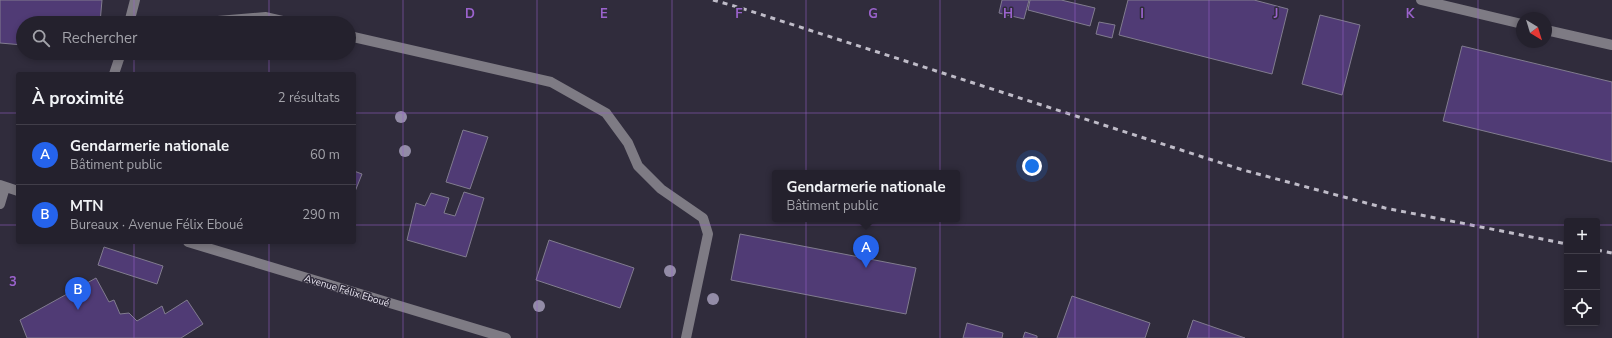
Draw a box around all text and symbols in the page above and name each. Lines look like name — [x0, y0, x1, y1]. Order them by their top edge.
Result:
text: D — [465, 5, 475, 23]
text: E — [600, 5, 608, 23]
text: F — [735, 5, 743, 23]
text: G — [868, 5, 878, 23]
text: H — [1003, 5, 1013, 23]
text: I — [1140, 5, 1144, 23]
text: J — [1273, 5, 1278, 23]
text: K — [1406, 5, 1415, 23]
north arrow — [1516, 12, 1552, 48]
search box — [16, 16, 356, 60]
icon: search — [30, 27, 52, 49]
text: Rechercher — [62, 28, 137, 48]
text: À proximité — [32, 87, 124, 110]
text: 2 résultats — [278, 89, 340, 107]
text: Gendarmerie nationale — [70, 136, 229, 156]
text: A — [40, 146, 50, 164]
text: 60 m — [310, 146, 340, 164]
text: Bâtiment public — [70, 156, 162, 174]
your location — [1022, 156, 1042, 176]
popup — [772, 170, 960, 222]
text: Gendarmerie nationale — [786, 177, 946, 197]
text: MTN — [70, 196, 104, 216]
text: Bâtiment public — [786, 197, 878, 215]
text: B — [41, 206, 49, 224]
text: 290 m — [302, 206, 340, 224]
text: Bureaux · Avenue Félix Eboué — [70, 216, 243, 234]
map controls — [1564, 218, 1600, 326]
button: + — [1564, 218, 1600, 254]
pin: A — [853, 235, 879, 268]
button: − — [1564, 254, 1600, 290]
street label: Avenue Félix Eboué — [302, 271, 391, 311]
text: 3 — [9, 273, 17, 291]
pin: B — [65, 277, 91, 310]
button: locate — [1564, 290, 1600, 326]

